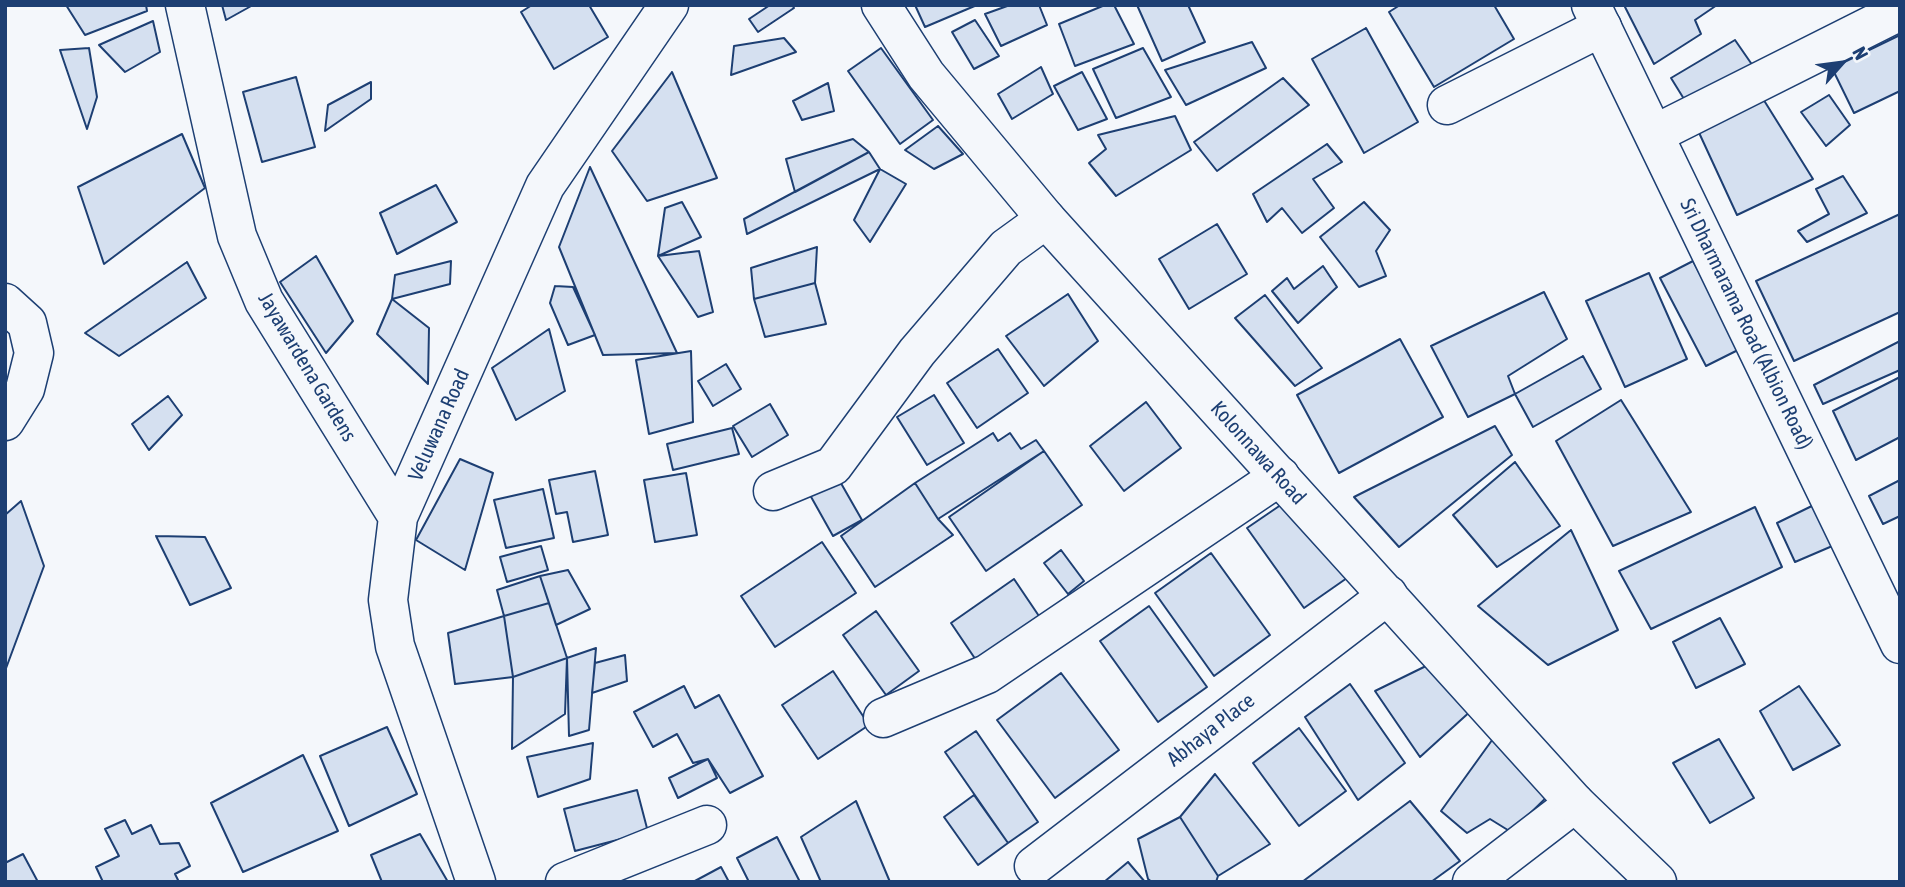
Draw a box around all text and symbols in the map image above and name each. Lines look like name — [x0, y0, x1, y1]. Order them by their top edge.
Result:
north arrow — [1807, 28, 1877, 98]
text: N — [1848, 43, 1873, 63]
street label: Sri Dharmarama Road (Albion Road) — [1674, 195, 1818, 453]
street label: Jayawardena Gardens — [253, 288, 361, 446]
street label: Veluwana Road — [403, 365, 475, 485]
street label: Kolonnawa Road — [1205, 396, 1311, 510]
street label: Abhaya Place — [1162, 688, 1260, 772]

